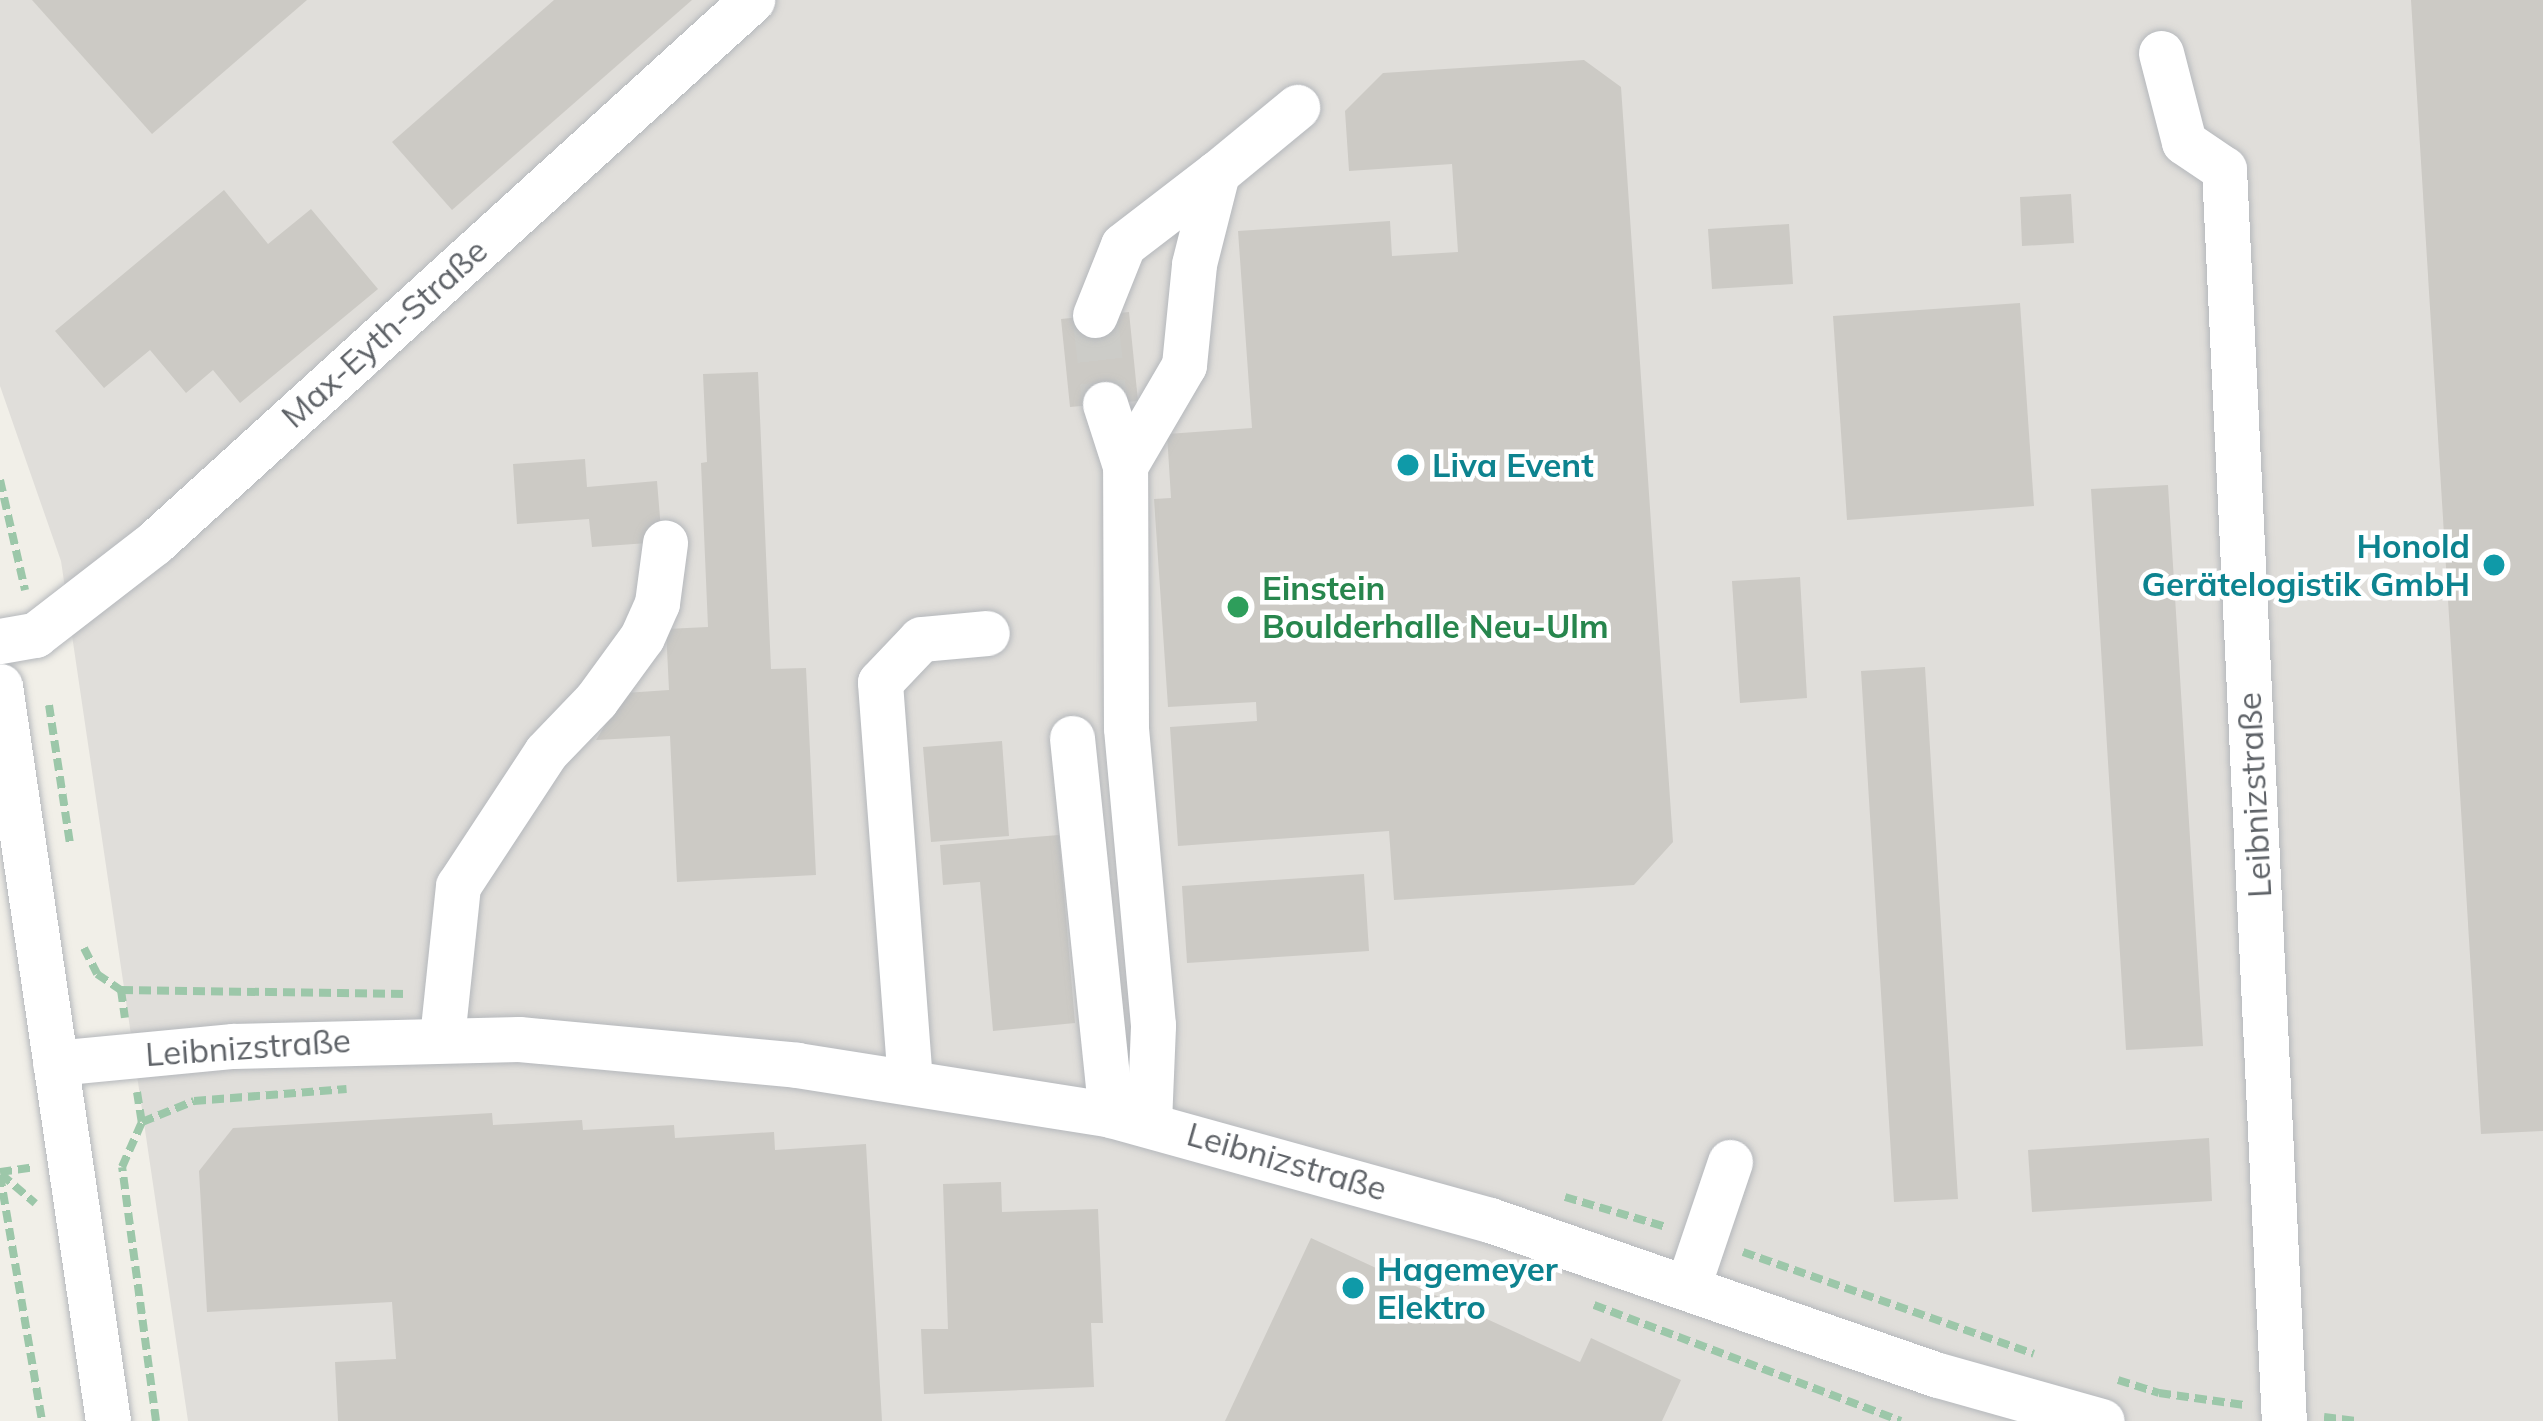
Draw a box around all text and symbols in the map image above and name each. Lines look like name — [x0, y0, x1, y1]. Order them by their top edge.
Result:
street label: Max-Eyth-Straße — [273, 230, 495, 436]
place label: Liva Event — [1432, 445, 1594, 485]
marker: Liva Event — [1395, 452, 1421, 478]
place label: Honold Gerätelogistik GmbH — [2142, 526, 2470, 604]
marker: Honold Gerätelogistik GmbH — [2481, 552, 2507, 578]
place label: Einstein Boulderhalle Neu-Ulm — [1262, 568, 1609, 646]
marker: Einstein Boulderhalle Neu-Ulm — [1225, 594, 1251, 620]
street label: Leibnizstraße — [2229, 691, 2279, 899]
street label: Leibnizstraße — [144, 1020, 352, 1074]
street label: Leibnizstraße — [1183, 1114, 1391, 1208]
place label: Hagemeyer Elektro — [1377, 1249, 1558, 1327]
marker: Hagemeyer Elektro — [1340, 1275, 1366, 1301]

